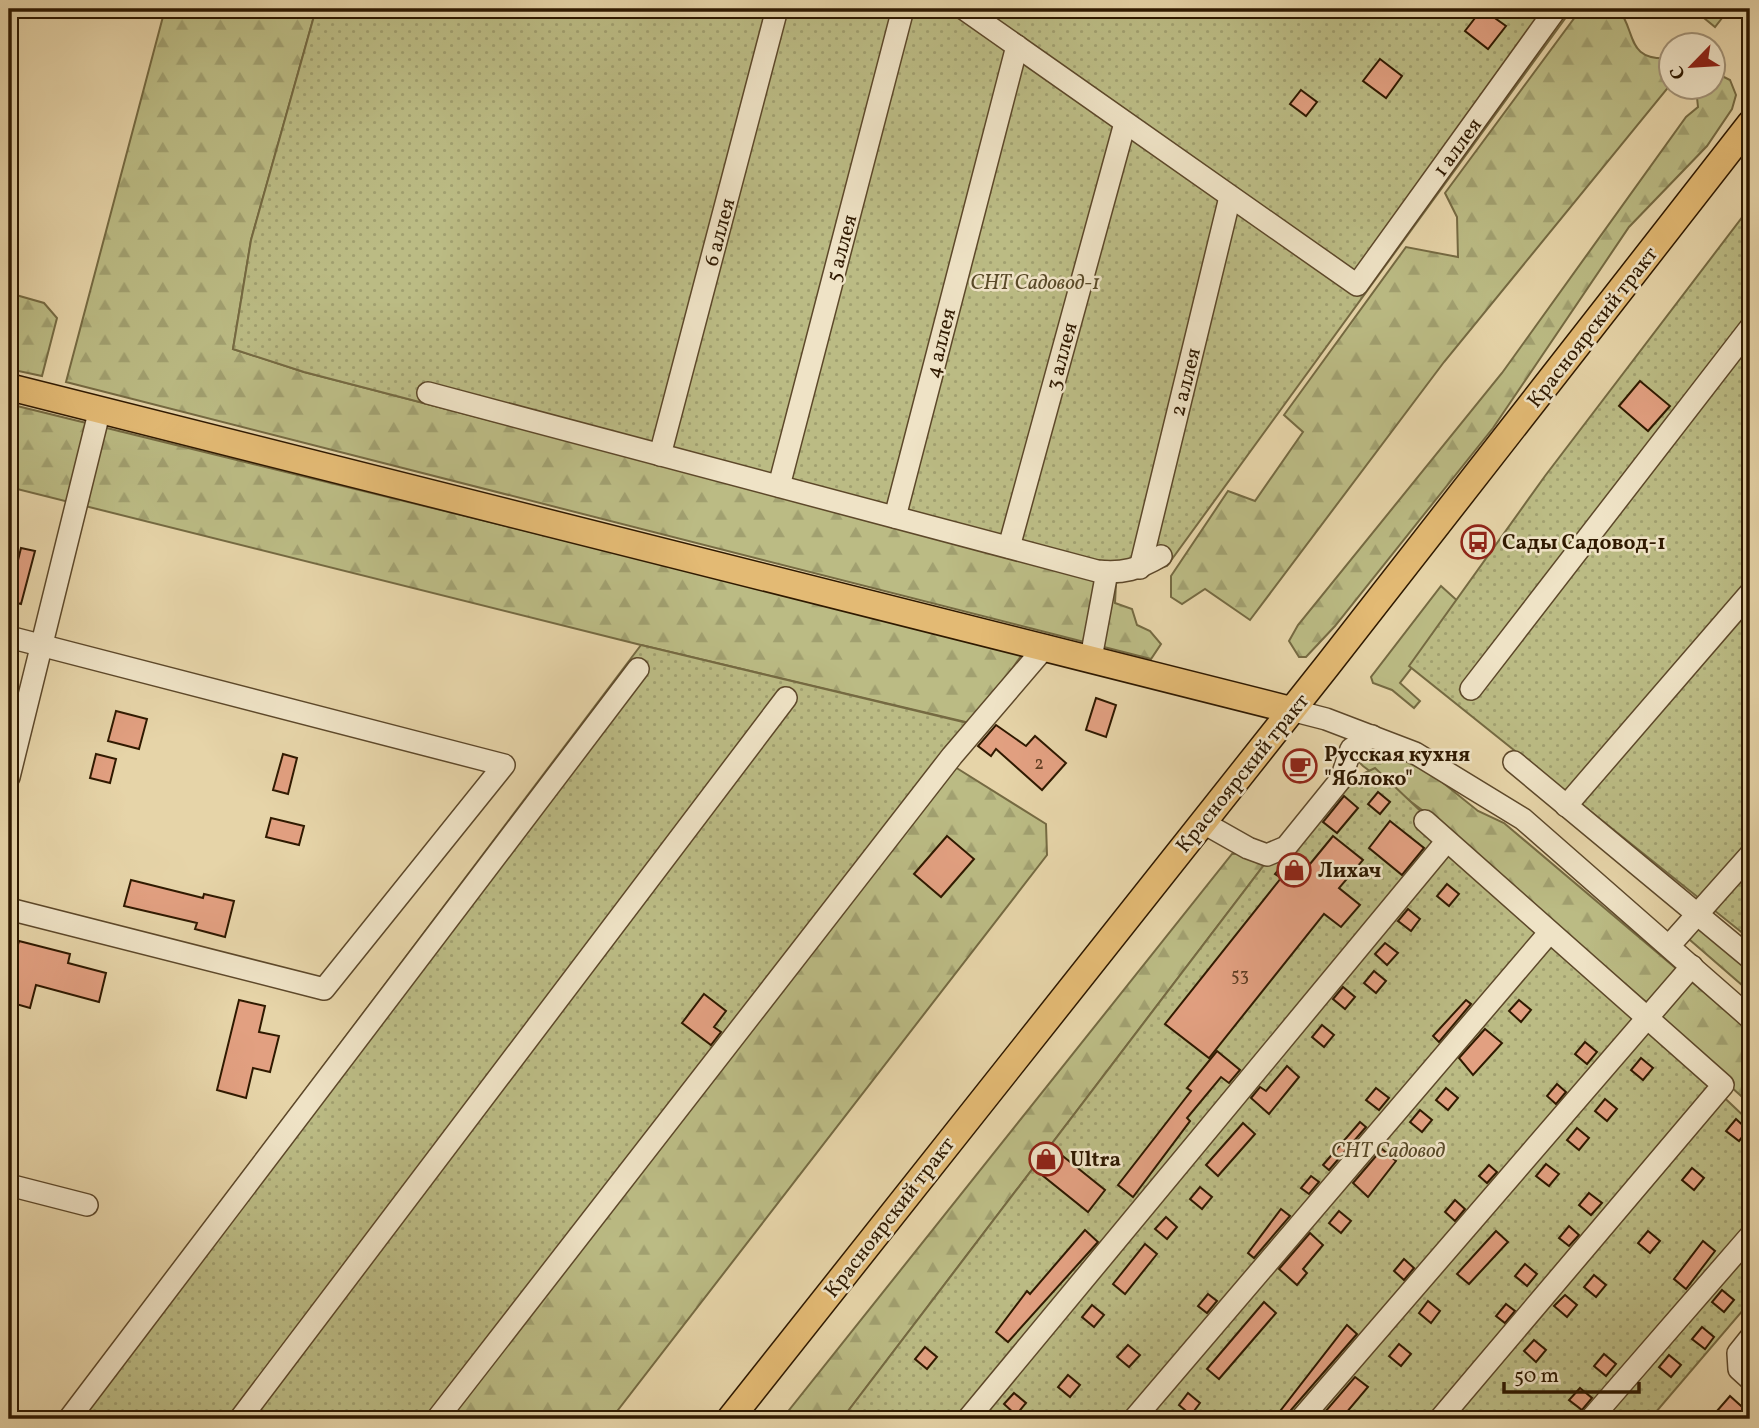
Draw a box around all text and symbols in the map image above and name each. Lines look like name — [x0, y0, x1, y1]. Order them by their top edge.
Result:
north arrow — [1658, 32, 1728, 102]
text: С — [1664, 61, 1693, 83]
street label: 1 аллея — [1427, 112, 1490, 183]
street label: 6 аллея — [697, 195, 743, 270]
street label: 5 аллея — [820, 211, 865, 285]
street label: Красноярский тракт — [1521, 241, 1666, 415]
park label: СНТ Садовод-1 — [970, 269, 1100, 298]
street label: 4 аллея — [919, 305, 964, 381]
street label: 3 аллея — [1039, 319, 1085, 394]
street label: 2 аллея — [1164, 345, 1209, 420]
bus stop icon: Сады Садовод-1 — [1459, 523, 1497, 561]
place label: Сады Садовод-1 — [1502, 529, 1666, 558]
street label: Красноярский тракт — [1170, 688, 1317, 860]
place label: Русская кухня "Яблоко" — [1324, 741, 1470, 794]
cafe icon: Русская кухня "Яблоко" — [1281, 747, 1319, 785]
house number: 2 — [1034, 752, 1044, 777]
shop icon: Лихач — [1275, 851, 1313, 889]
place label: Лихач — [1318, 857, 1381, 886]
house number: 53 — [1231, 964, 1249, 989]
street label: Красноярский тракт — [818, 1131, 963, 1305]
park label: СНТ Садовод — [1331, 1137, 1446, 1166]
shop icon: Ultra — [1027, 1140, 1065, 1178]
place label: Ultra — [1070, 1146, 1121, 1175]
scale bar — [1504, 1351, 1638, 1395]
text: 50 m — [1514, 1362, 1559, 1391]

